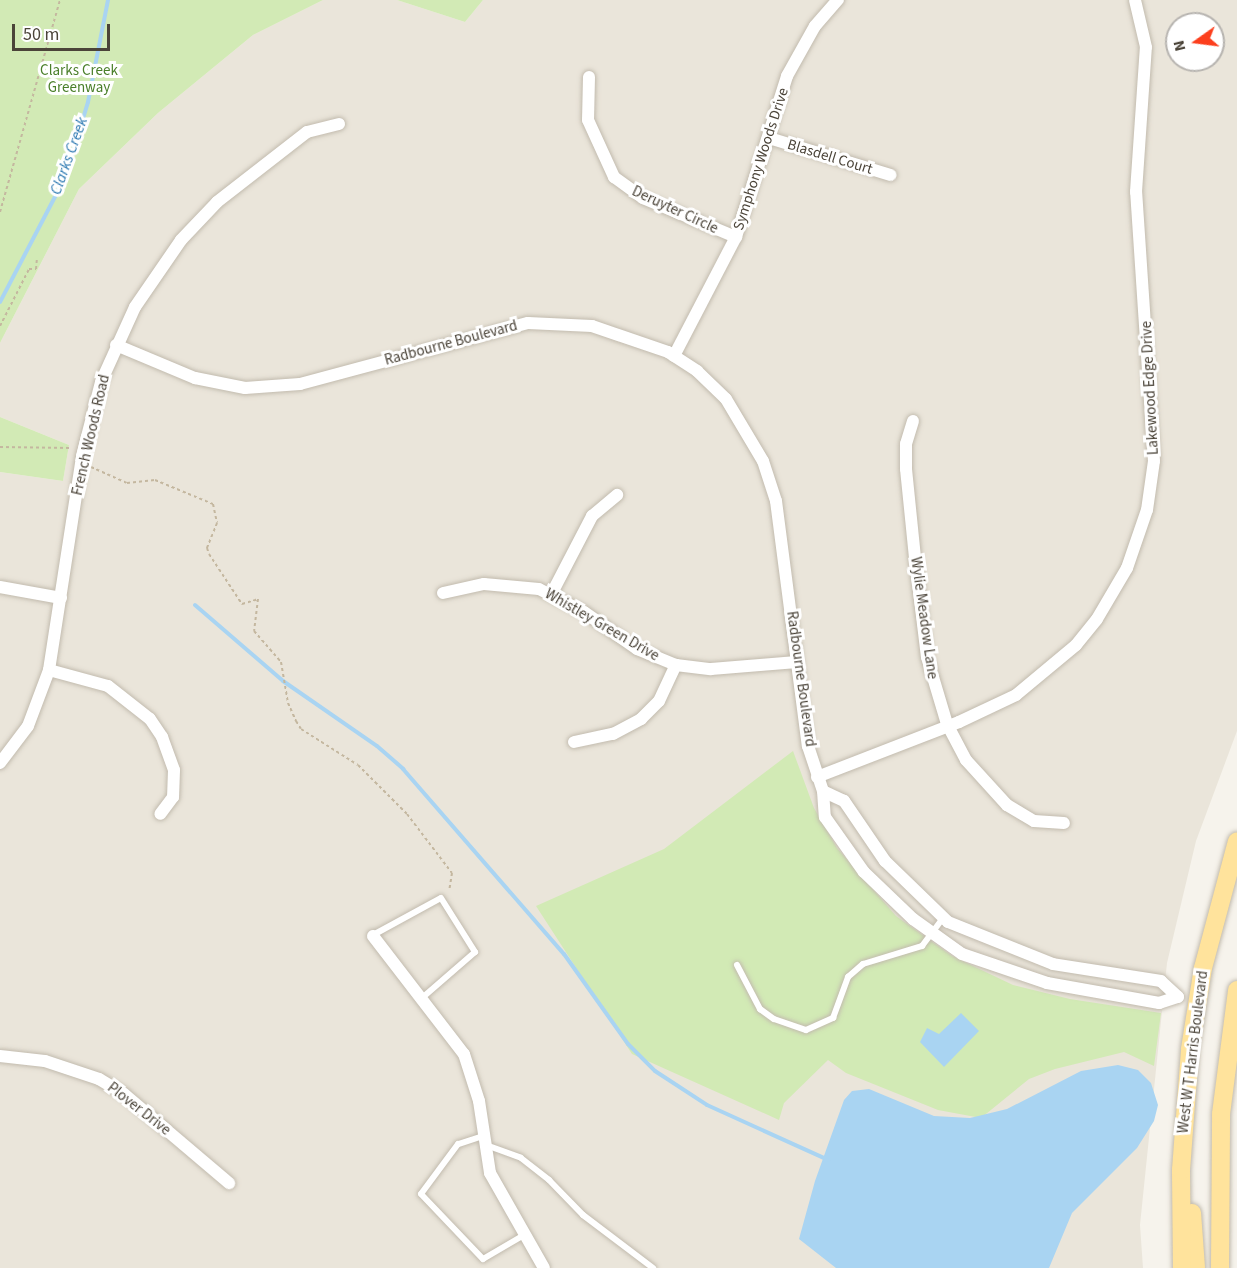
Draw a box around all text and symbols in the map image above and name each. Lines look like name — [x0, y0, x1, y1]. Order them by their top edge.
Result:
scale bar — [15, 12, 112, 50]
north arrow — [1165, 12, 1225, 72]
text: 50 m — [23, 22, 59, 47]
text: N — [1168, 38, 1191, 54]
park label: Clarks Creek Greenway — [40, 61, 118, 96]
street label: Symphony Woods Drive — [730, 86, 792, 232]
water label: Clarks Creek — [46, 115, 92, 197]
street label: Blasdell Court — [785, 136, 875, 178]
street label: Deruyter Circle — [629, 182, 721, 238]
street label: Radbourne Boulevard — [383, 317, 519, 369]
street label: Lakewood Edge Drive — [1138, 321, 1162, 455]
street label: French Woods Road — [68, 373, 114, 497]
street label: Wylie Meadow Lane — [907, 556, 941, 680]
street label: Whistley Green Drive — [542, 585, 662, 665]
street label: Radbourne Boulevard — [783, 610, 819, 748]
street label: West W T Harris Boulevard — [1174, 970, 1212, 1134]
street label: Plover Drive — [104, 1079, 174, 1139]

